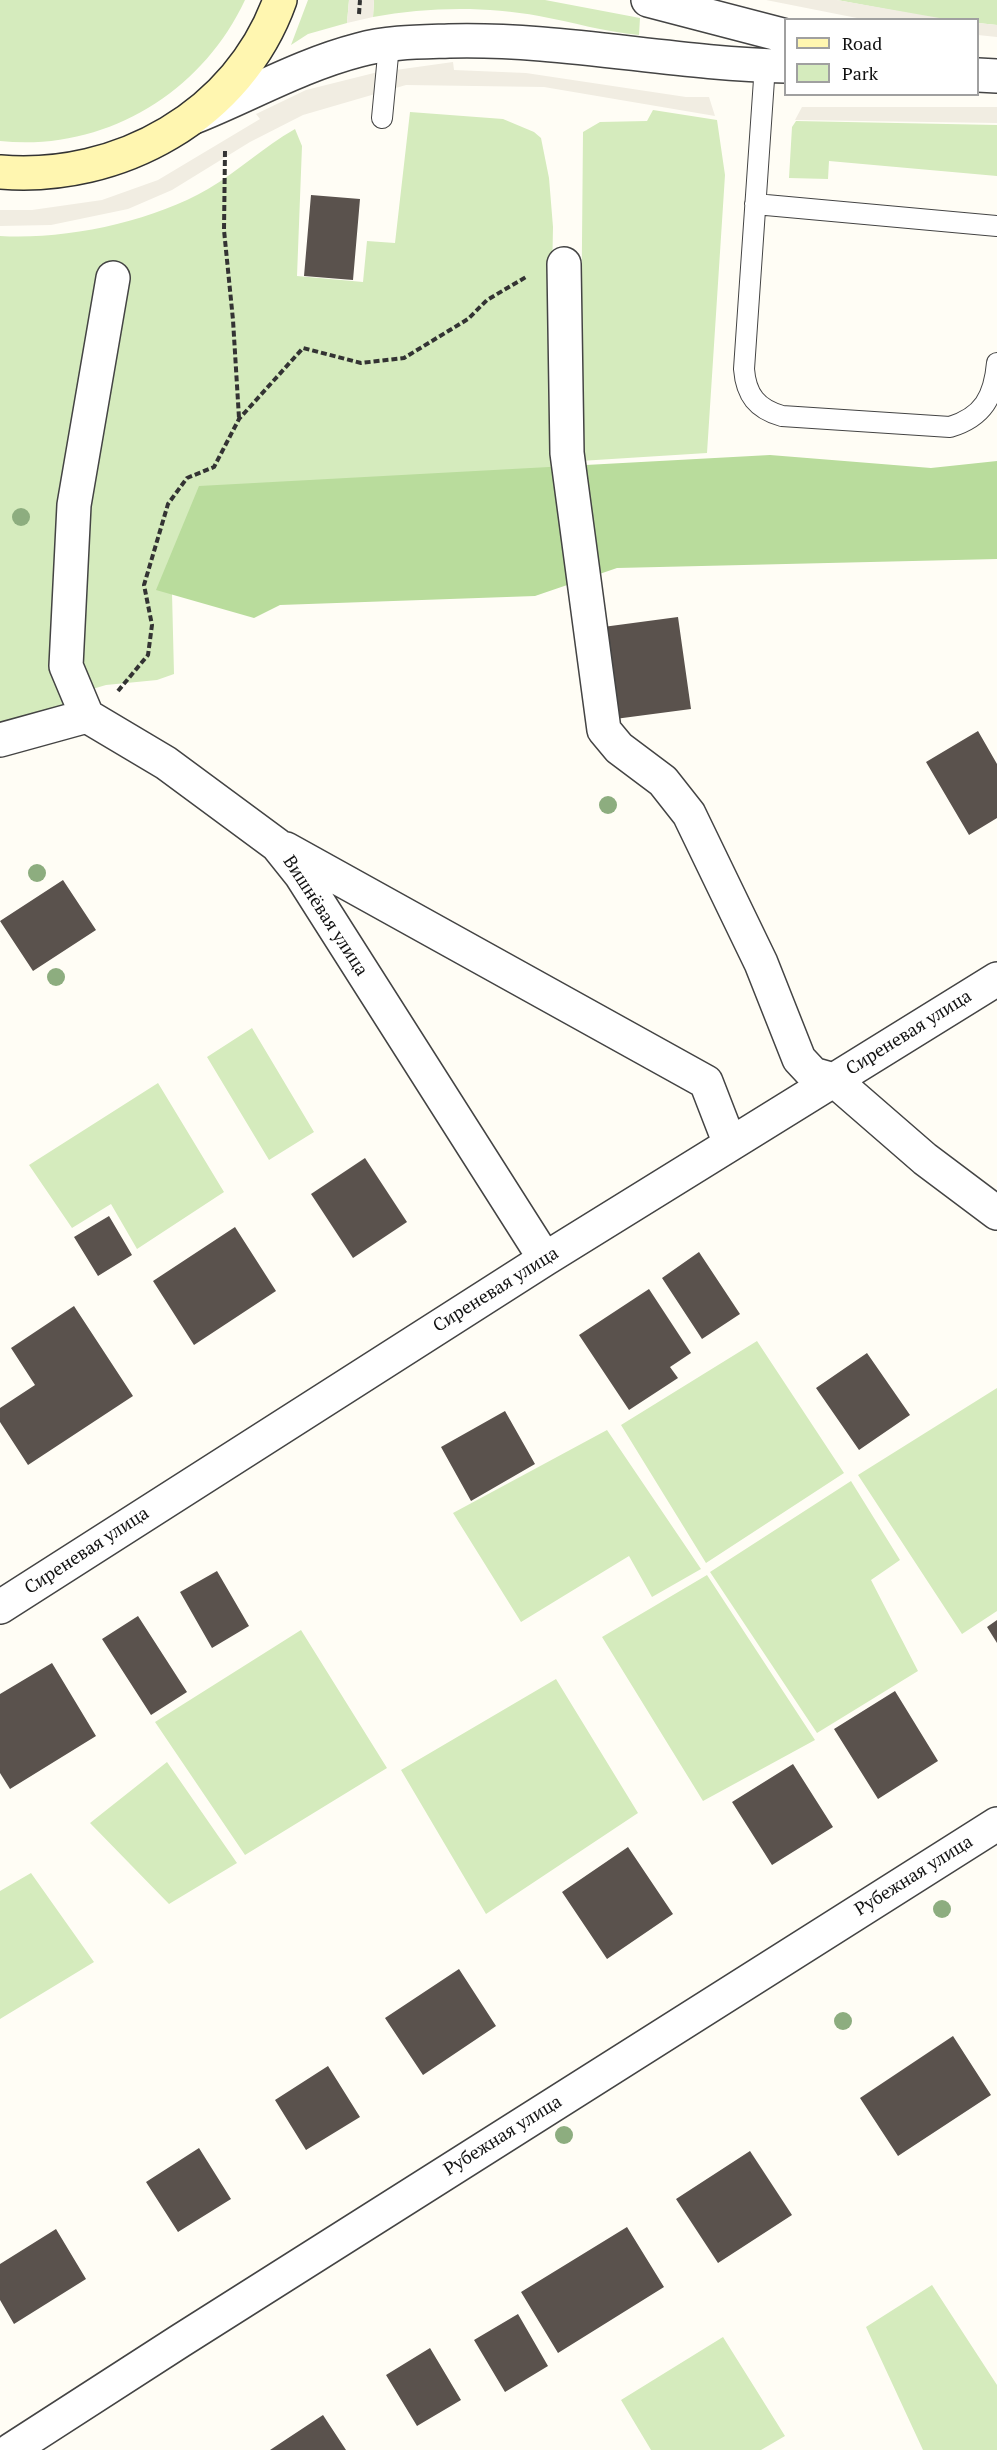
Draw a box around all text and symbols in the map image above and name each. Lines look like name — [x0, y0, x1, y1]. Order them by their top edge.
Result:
legend — [784, 18, 979, 96]
text: Road — [842, 31, 882, 55]
text: Park — [842, 61, 878, 85]
street label: Вишнёвая улица — [278, 852, 372, 980]
street label: Сиреневая улица — [842, 986, 976, 1080]
street label: Сиреневая улица — [429, 1243, 563, 1337]
street label: Сиреневая улица — [21, 1503, 153, 1599]
street label: Рубежная улица — [851, 1831, 977, 1921]
street label: Рубежная улица — [440, 2091, 566, 2181]

